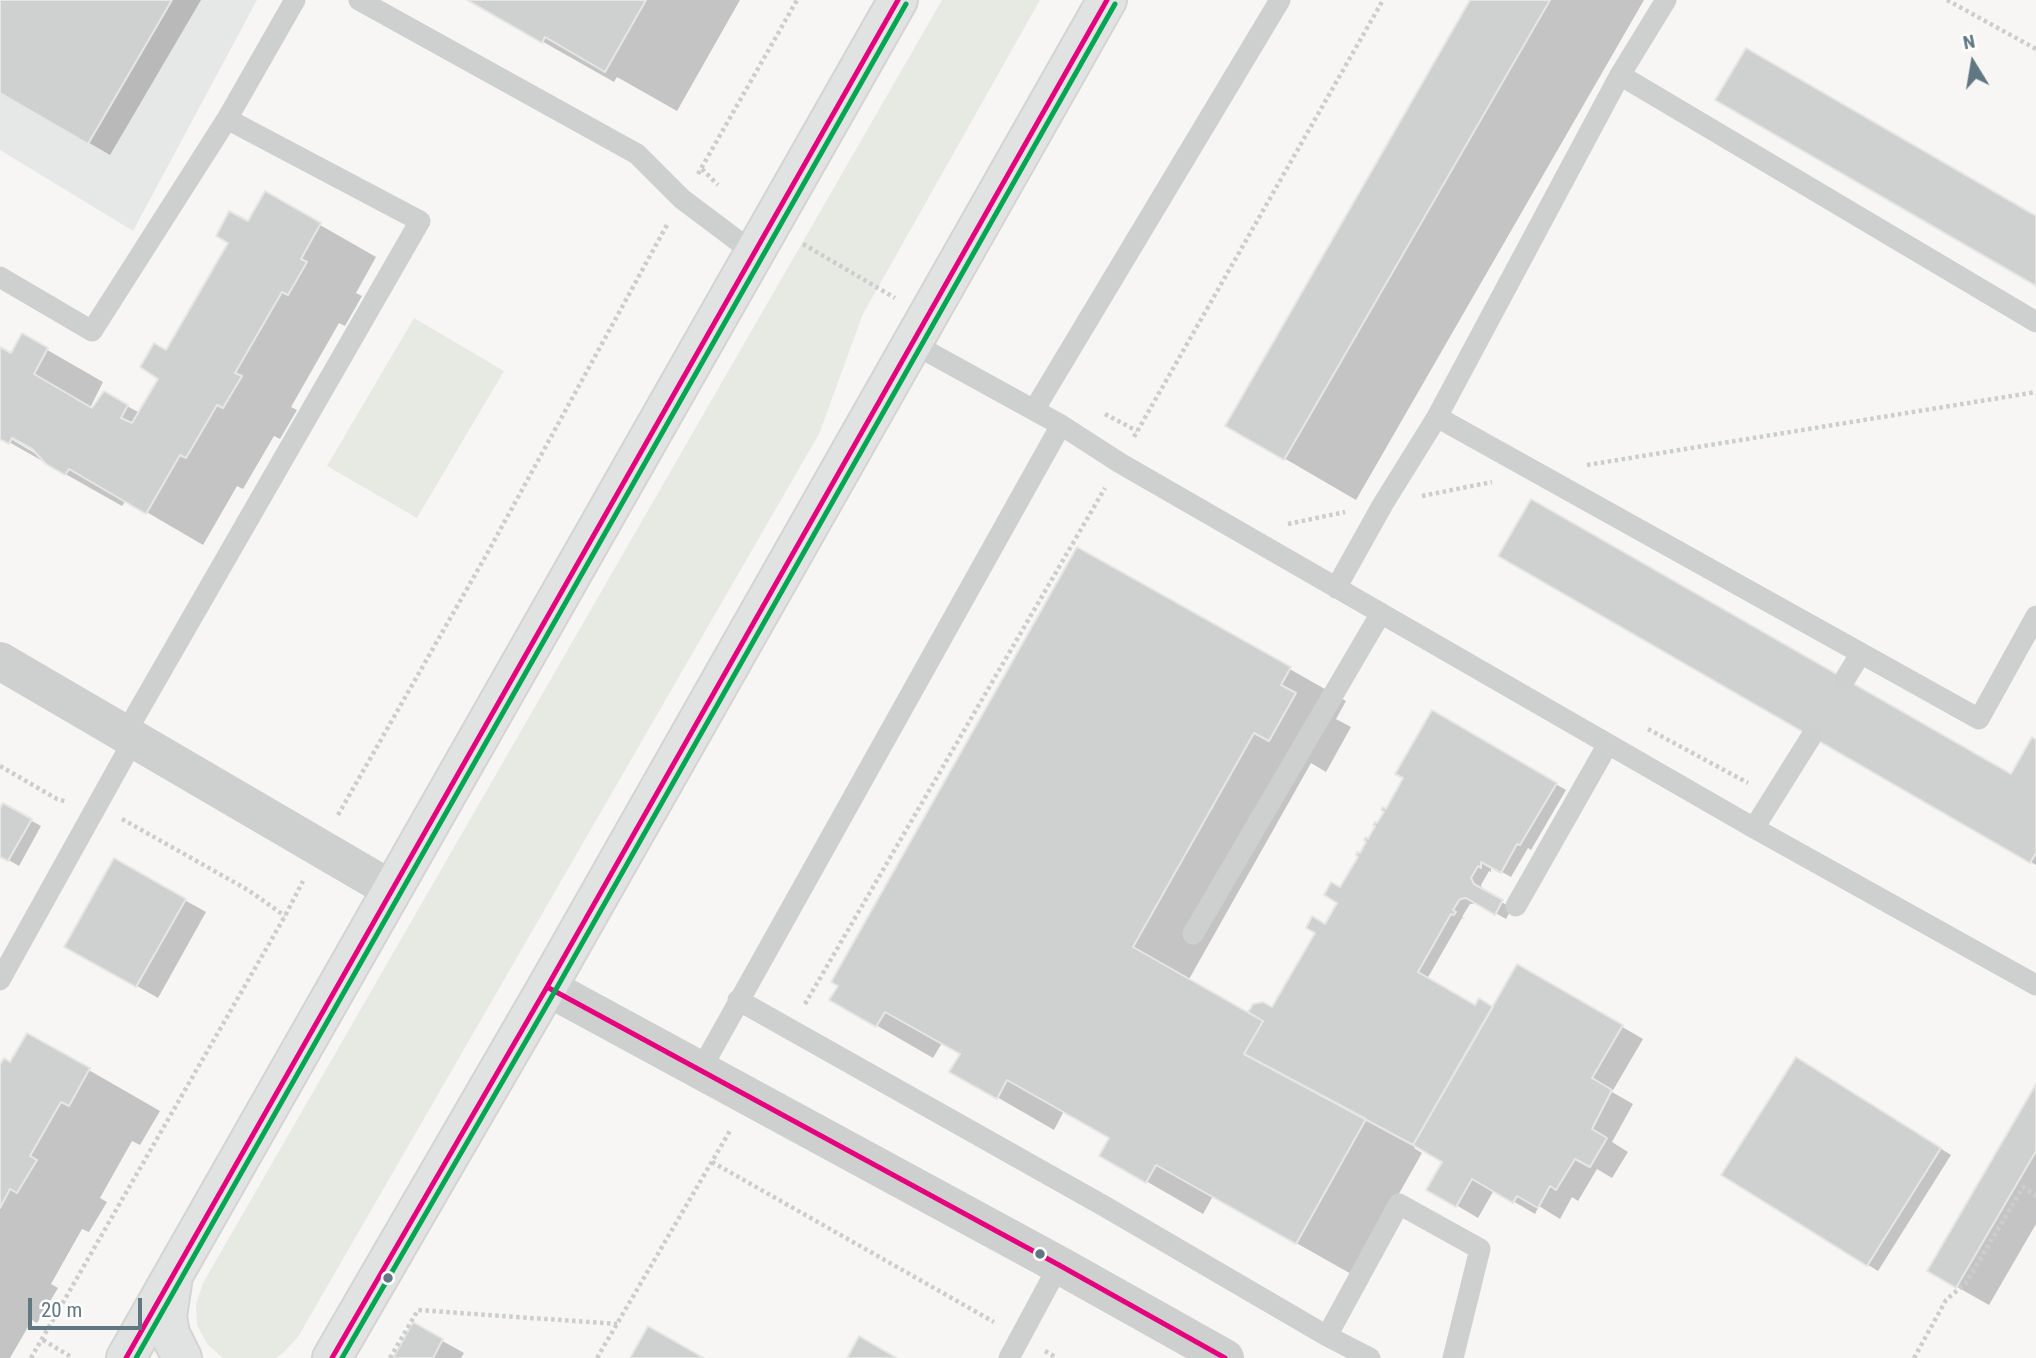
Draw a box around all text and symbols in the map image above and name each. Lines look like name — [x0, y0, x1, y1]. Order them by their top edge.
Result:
north arrow — [1938, 28, 2008, 98]
text: N — [1961, 29, 1977, 54]
unlabelled marker — [1033, 1247, 1047, 1261]
unlabelled marker — [381, 1271, 395, 1285]
scale bar — [32, 1284, 145, 1328]
text: 20 m — [41, 1298, 82, 1322]

